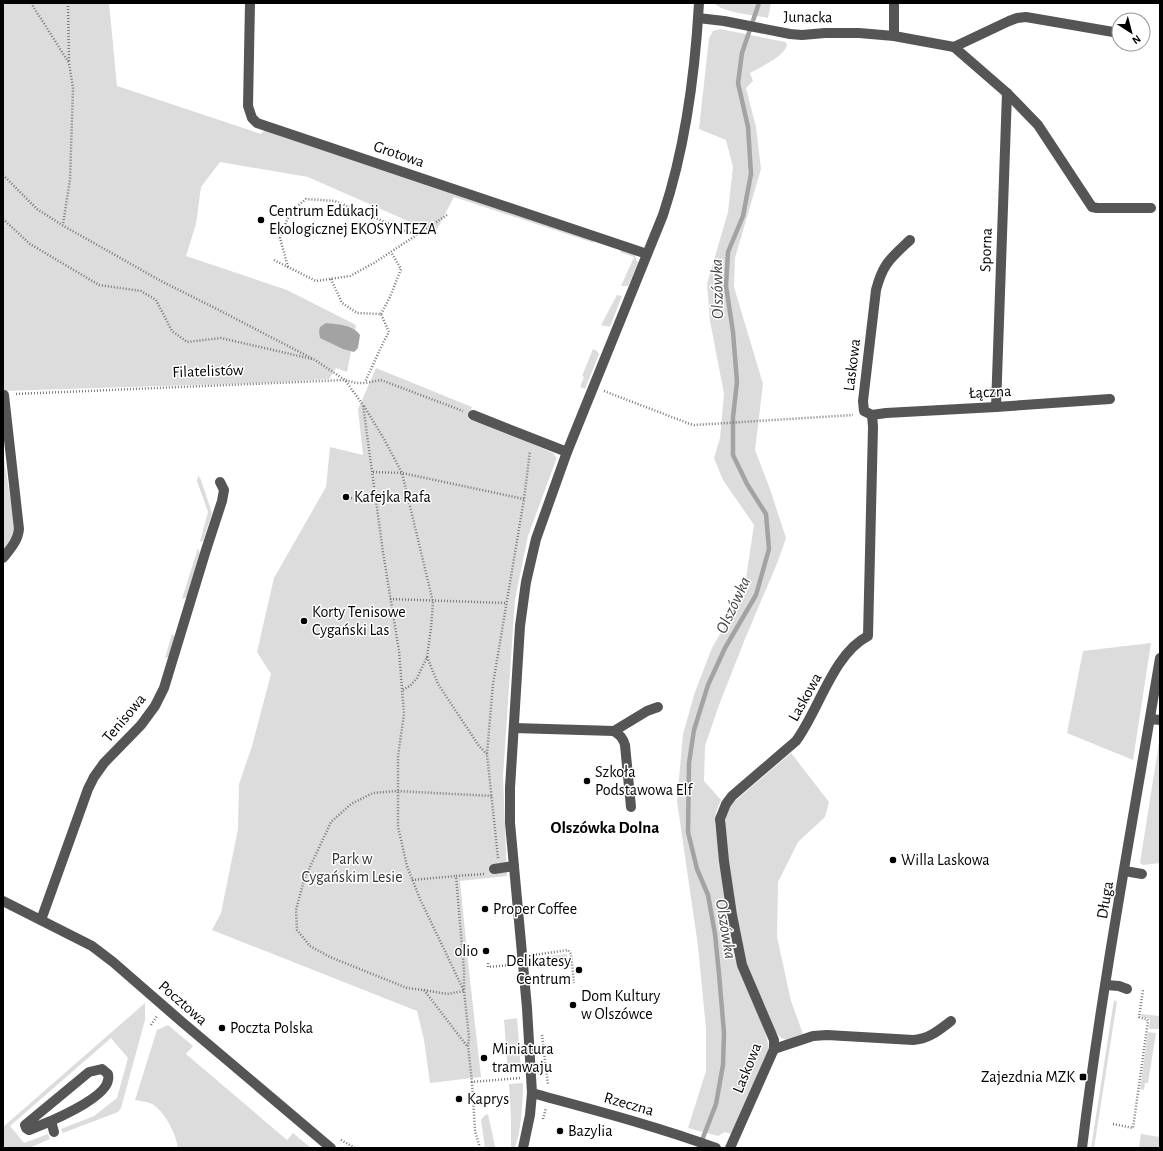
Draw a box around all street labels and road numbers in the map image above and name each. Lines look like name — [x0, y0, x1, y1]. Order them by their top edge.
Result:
street label: Junacka — [783, 9, 833, 25]
street label: Grotowa — [371, 138, 427, 170]
street label: Sporna — [977, 228, 995, 272]
street label: Laskowa — [841, 338, 863, 392]
street label: Filatelistów — [172, 362, 244, 380]
street label: Łączna — [968, 383, 1012, 401]
street label: Laskowa — [785, 670, 825, 724]
street label: Tenisowa — [99, 691, 149, 745]
street label: Długa — [1094, 880, 1116, 920]
street label: Pocztowa — [156, 978, 210, 1028]
street label: Laskowa — [730, 1041, 764, 1095]
street label: Rzeczna — [602, 1089, 656, 1119]

